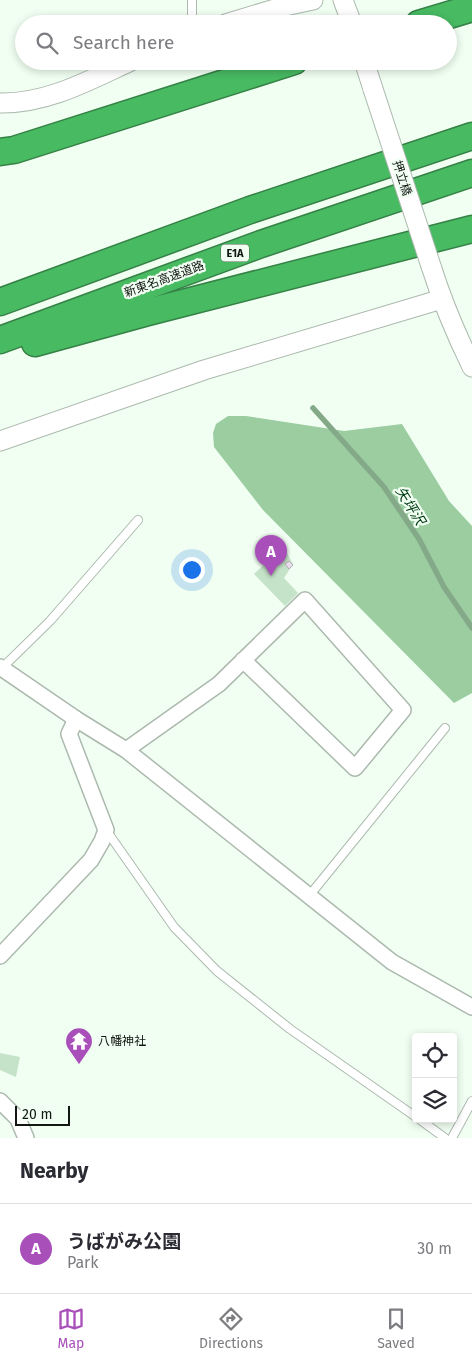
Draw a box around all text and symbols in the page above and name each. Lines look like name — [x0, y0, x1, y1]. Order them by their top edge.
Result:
search box — [15, 15, 457, 70]
icon: search — [33, 29, 61, 57]
text: Search here — [73, 31, 174, 54]
street label: 押立橋 — [390, 159, 414, 197]
road number: E1A — [221, 244, 249, 262]
street label: 新東名高速道路 — [122, 258, 206, 300]
water label: 矢坪沢 — [392, 484, 429, 530]
pin: A — [255, 535, 287, 576]
your location — [179, 557, 205, 583]
temple icon: 八幡神社 — [64, 1026, 94, 1065]
map controls — [412, 1033, 457, 1123]
button: locate — [412, 1033, 457, 1078]
place label: 八幡神社 — [98, 1034, 146, 1048]
button: layers — [412, 1078, 457, 1123]
scale bar — [15, 1103, 70, 1126]
text: 20 m — [22, 1106, 52, 1123]
text: Nearby — [20, 1158, 88, 1184]
text: うばがみ公園 — [67, 1230, 181, 1253]
text: A — [31, 1239, 41, 1258]
text: 30 m — [417, 1239, 452, 1258]
text: Park — [67, 1253, 99, 1272]
tab: Map — [57, 1305, 85, 1352]
tab: Directions — [199, 1305, 263, 1352]
tab: Saved — [377, 1305, 415, 1352]

